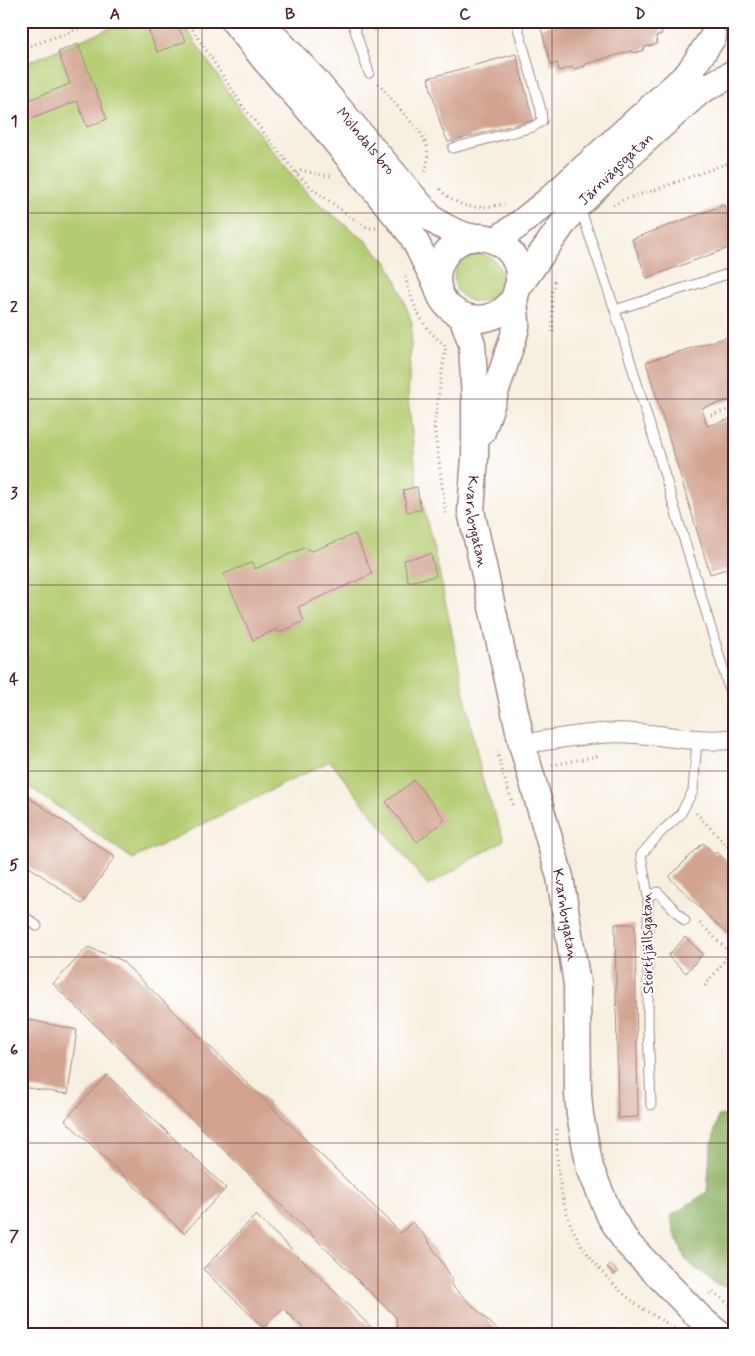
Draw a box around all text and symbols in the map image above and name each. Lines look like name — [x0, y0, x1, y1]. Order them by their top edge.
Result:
text: A — [110, 4, 120, 25]
text: B — [285, 4, 295, 25]
text: C — [459, 4, 471, 25]
text: D — [634, 4, 646, 25]
street label: Mölndals bro — [331, 104, 399, 179]
text: 1 — [10, 111, 18, 132]
street label: Järnvägsgatan — [574, 129, 658, 210]
text: 2 — [10, 297, 18, 318]
street label: Kvarnbygatan — [460, 475, 492, 570]
text: 3 — [10, 483, 18, 504]
text: 4 — [9, 669, 19, 690]
text: 5 — [9, 855, 19, 876]
street label: Kvarnbygatan — [547, 866, 582, 963]
street label: Störtfjällsgatan — [637, 892, 659, 994]
text: 6 — [10, 1040, 18, 1061]
text: 7 — [9, 1226, 19, 1247]

